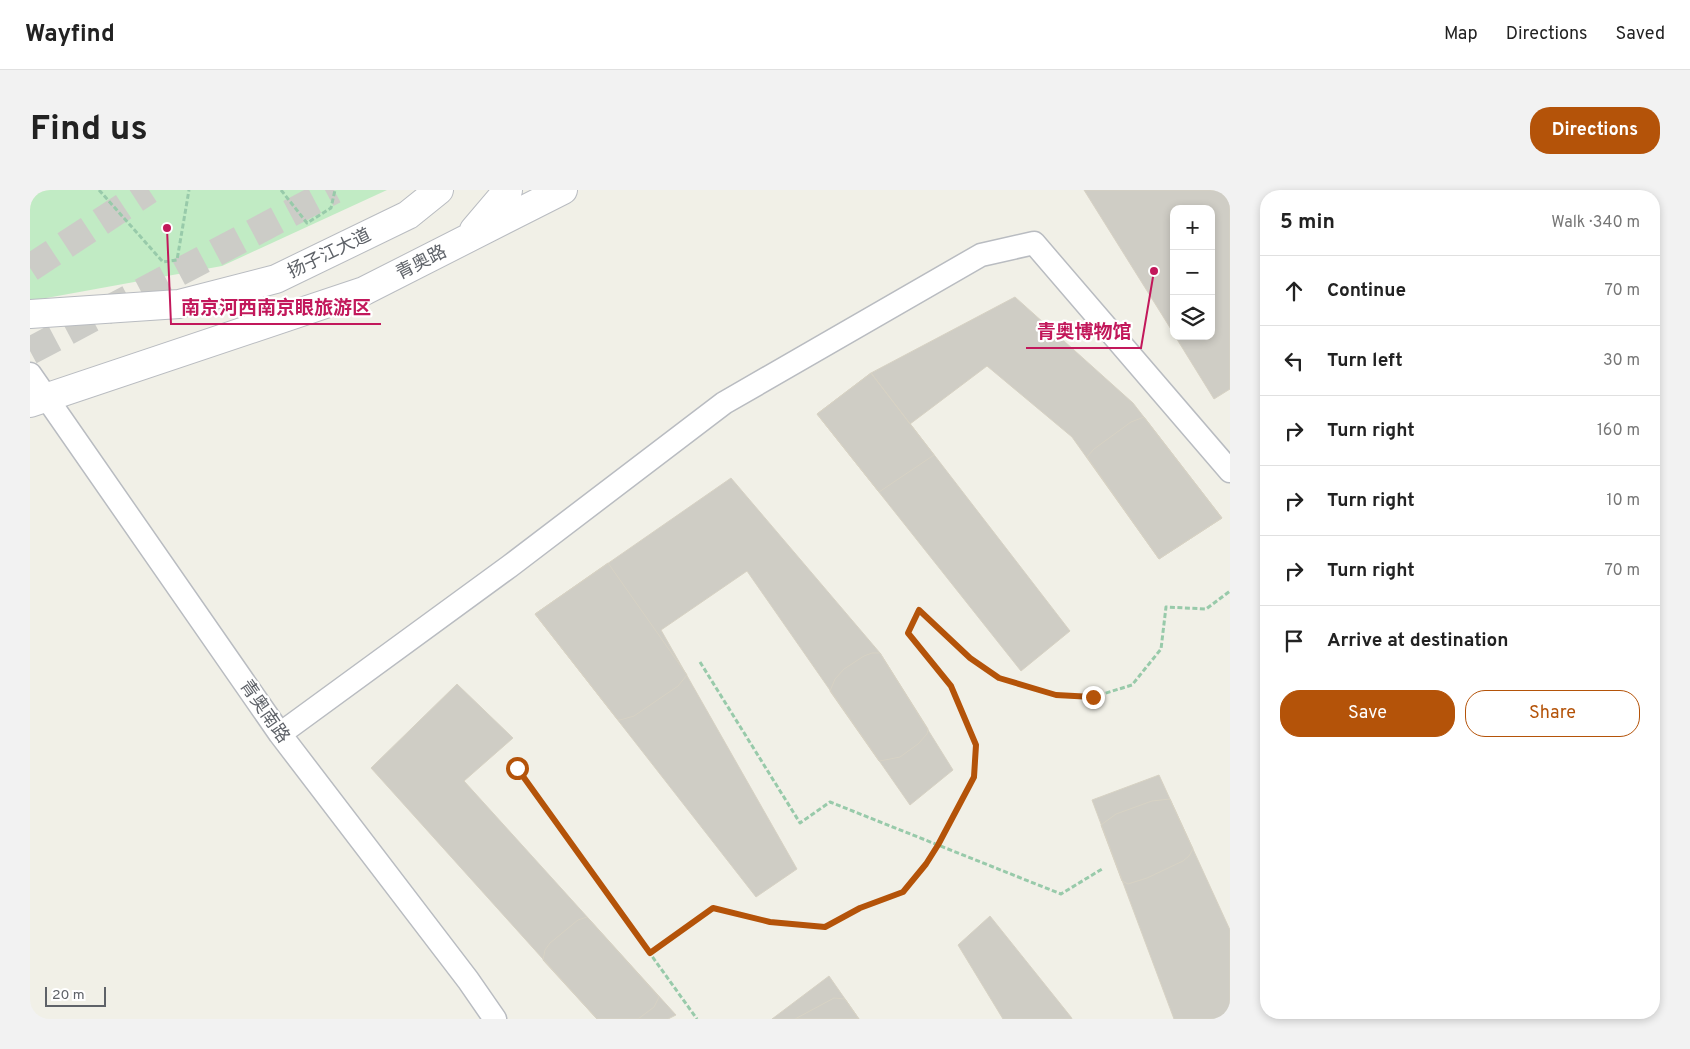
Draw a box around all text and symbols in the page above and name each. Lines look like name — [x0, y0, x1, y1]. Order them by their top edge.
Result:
text: Wayfind — [25, 20, 115, 50]
text: Map — [1444, 23, 1478, 46]
text: Directions — [1506, 23, 1588, 46]
text: Saved — [1616, 23, 1665, 46]
button: Directions — [1530, 107, 1660, 154]
text: Find us — [30, 108, 148, 152]
map controls — [1170, 205, 1215, 340]
button: + — [1170, 205, 1215, 250]
text: 5 min — [1280, 209, 1335, 236]
text: Walk · 340 m — [1551, 213, 1640, 233]
street label: 扬子江大道 — [284, 224, 375, 284]
street label: 青奥路 — [392, 241, 451, 286]
button: − — [1170, 250, 1215, 295]
icon: ahead — [1280, 277, 1308, 305]
text: Continue — [1327, 279, 1406, 303]
text: 70 m — [1605, 281, 1640, 301]
callout: 南京河西南京眼旅游区 — [171, 290, 381, 324]
button: layers — [1170, 295, 1215, 340]
text: 南京河西南京眼旅游区 — [181, 297, 371, 321]
callout: 青奥博物馆 — [1026, 314, 1141, 348]
text: 青奥博物馆 — [1036, 321, 1132, 345]
icon: left — [1280, 347, 1308, 375]
text: Turn left — [1327, 349, 1403, 373]
text: 30 m — [1603, 351, 1640, 371]
icon: right — [1280, 417, 1308, 445]
text: Turn right — [1327, 419, 1415, 443]
text: 160 m — [1597, 421, 1640, 441]
icon: right — [1280, 487, 1308, 515]
text: Turn right — [1327, 489, 1415, 513]
text: 10 m — [1606, 491, 1640, 511]
icon: right — [1280, 557, 1308, 585]
text: Turn right — [1327, 559, 1415, 583]
text: 70 m — [1605, 561, 1640, 581]
icon: arrive — [1280, 627, 1308, 655]
text: Arrive at destination — [1327, 629, 1508, 653]
street label: 青奥南路 — [234, 676, 294, 748]
route end — [1082, 686, 1105, 709]
button: Save — [1280, 690, 1455, 737]
button: Share — [1465, 690, 1640, 737]
route start — [506, 757, 529, 780]
scale bar — [45, 984, 106, 1007]
text: 20 m — [52, 987, 85, 1004]

